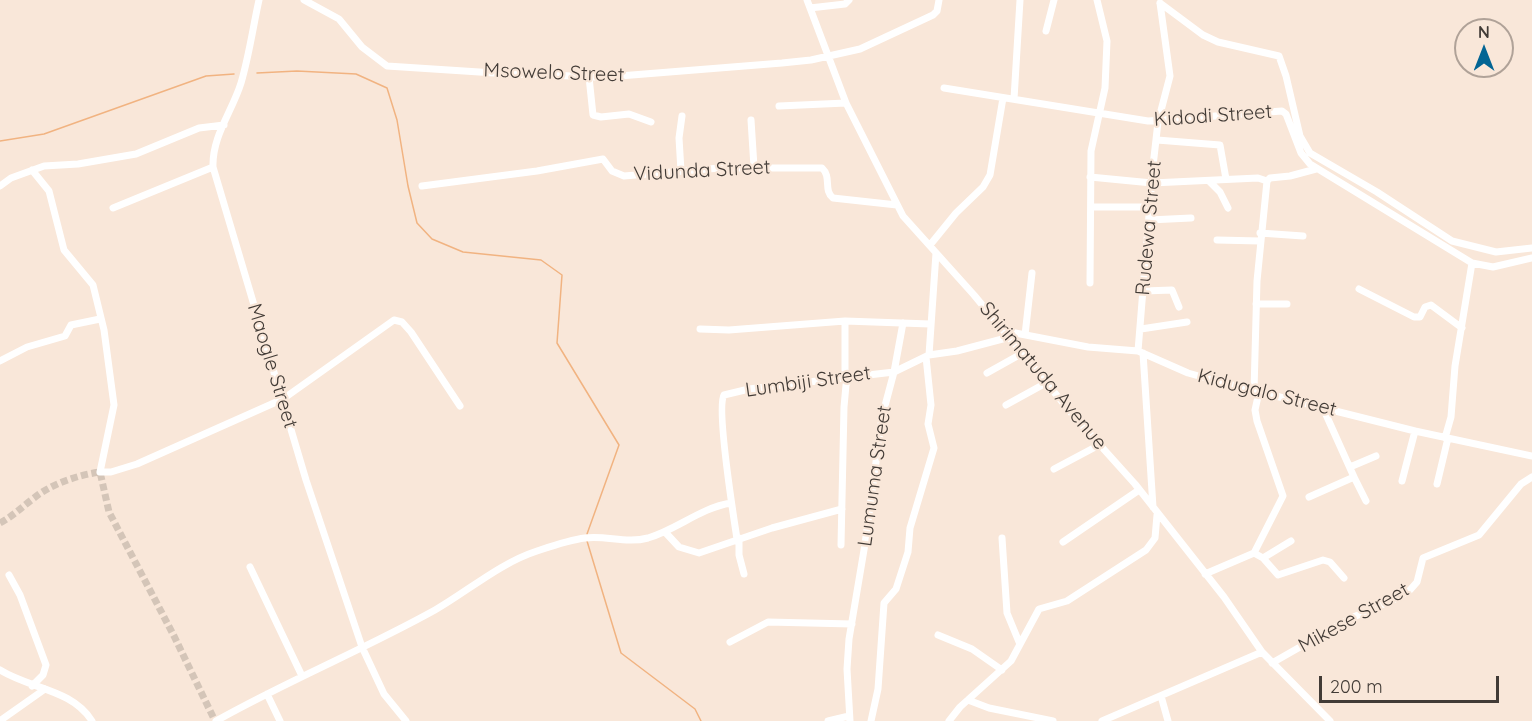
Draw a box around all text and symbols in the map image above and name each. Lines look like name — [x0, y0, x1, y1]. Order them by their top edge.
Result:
north arrow — [1454, 18, 1514, 78]
text: N — [1478, 22, 1490, 42]
street label: Msowelo Street — [483, 59, 625, 87]
street label: Kidodi Street — [1153, 100, 1273, 132]
street label: Vidunda Street — [633, 155, 771, 187]
street label: Rudewa Street — [1131, 160, 1167, 296]
street label: Shirimatuda Avenue — [974, 297, 1112, 455]
street label: Maogle Street — [242, 301, 302, 431]
street label: Lumbiji Street — [744, 361, 872, 403]
street label: Kidugalo Street — [1195, 364, 1339, 422]
street label: Lumuma Street — [853, 404, 897, 548]
street label: Mikese Street — [1294, 578, 1414, 658]
scale bar — [1322, 664, 1502, 702]
text: 200 m — [1330, 675, 1383, 698]

